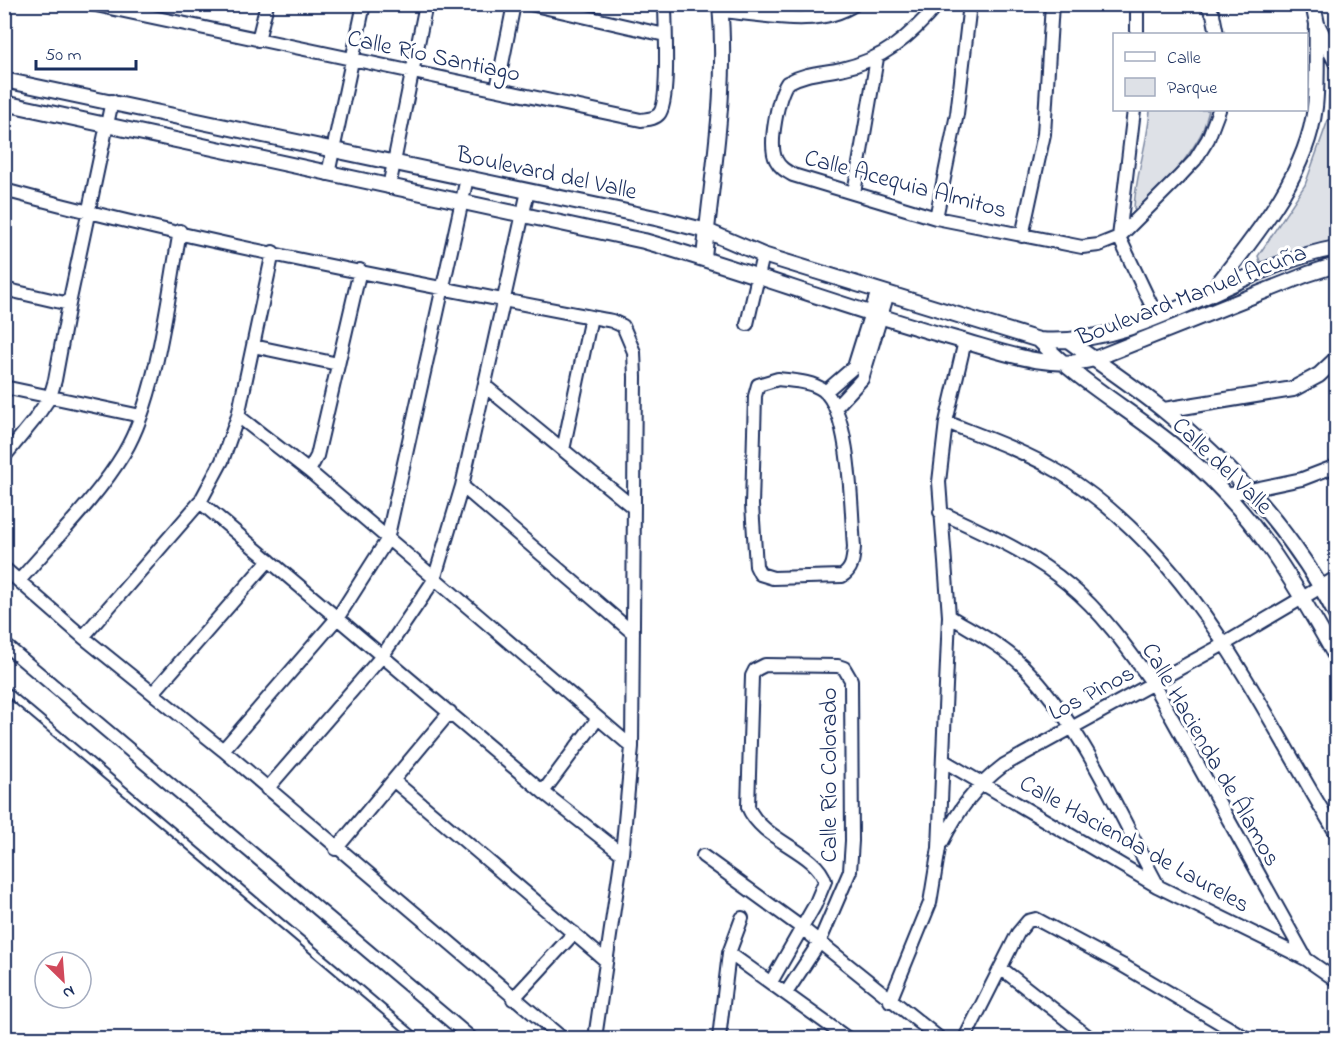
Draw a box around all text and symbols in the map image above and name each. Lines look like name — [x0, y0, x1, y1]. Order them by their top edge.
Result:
street label: Calle Río Santiago — [344, 22, 523, 93]
scale bar — [36, 33, 136, 71]
legend — [1113, 33, 1308, 111]
text: 50 m — [45, 43, 82, 69]
text: Calle — [1167, 46, 1202, 72]
text: Parque — [1167, 76, 1218, 102]
street label: Boulevard del Valle — [452, 138, 640, 211]
street label: Calle Acequia Almitos — [800, 142, 1011, 229]
street label: Boulevard Manuel Acuña — [1071, 236, 1312, 357]
street label: Calle del Valle — [1163, 410, 1280, 524]
street label: Calle Hacienda de Álamos — [1131, 637, 1288, 874]
street label: Los Pinos — [1043, 657, 1141, 731]
street label: Calle Río Colorado — [813, 688, 848, 862]
street label: Calle Hacienda de Laureles — [1012, 767, 1255, 923]
north arrow — [33, 950, 93, 1010]
text: N — [58, 979, 78, 1005]

